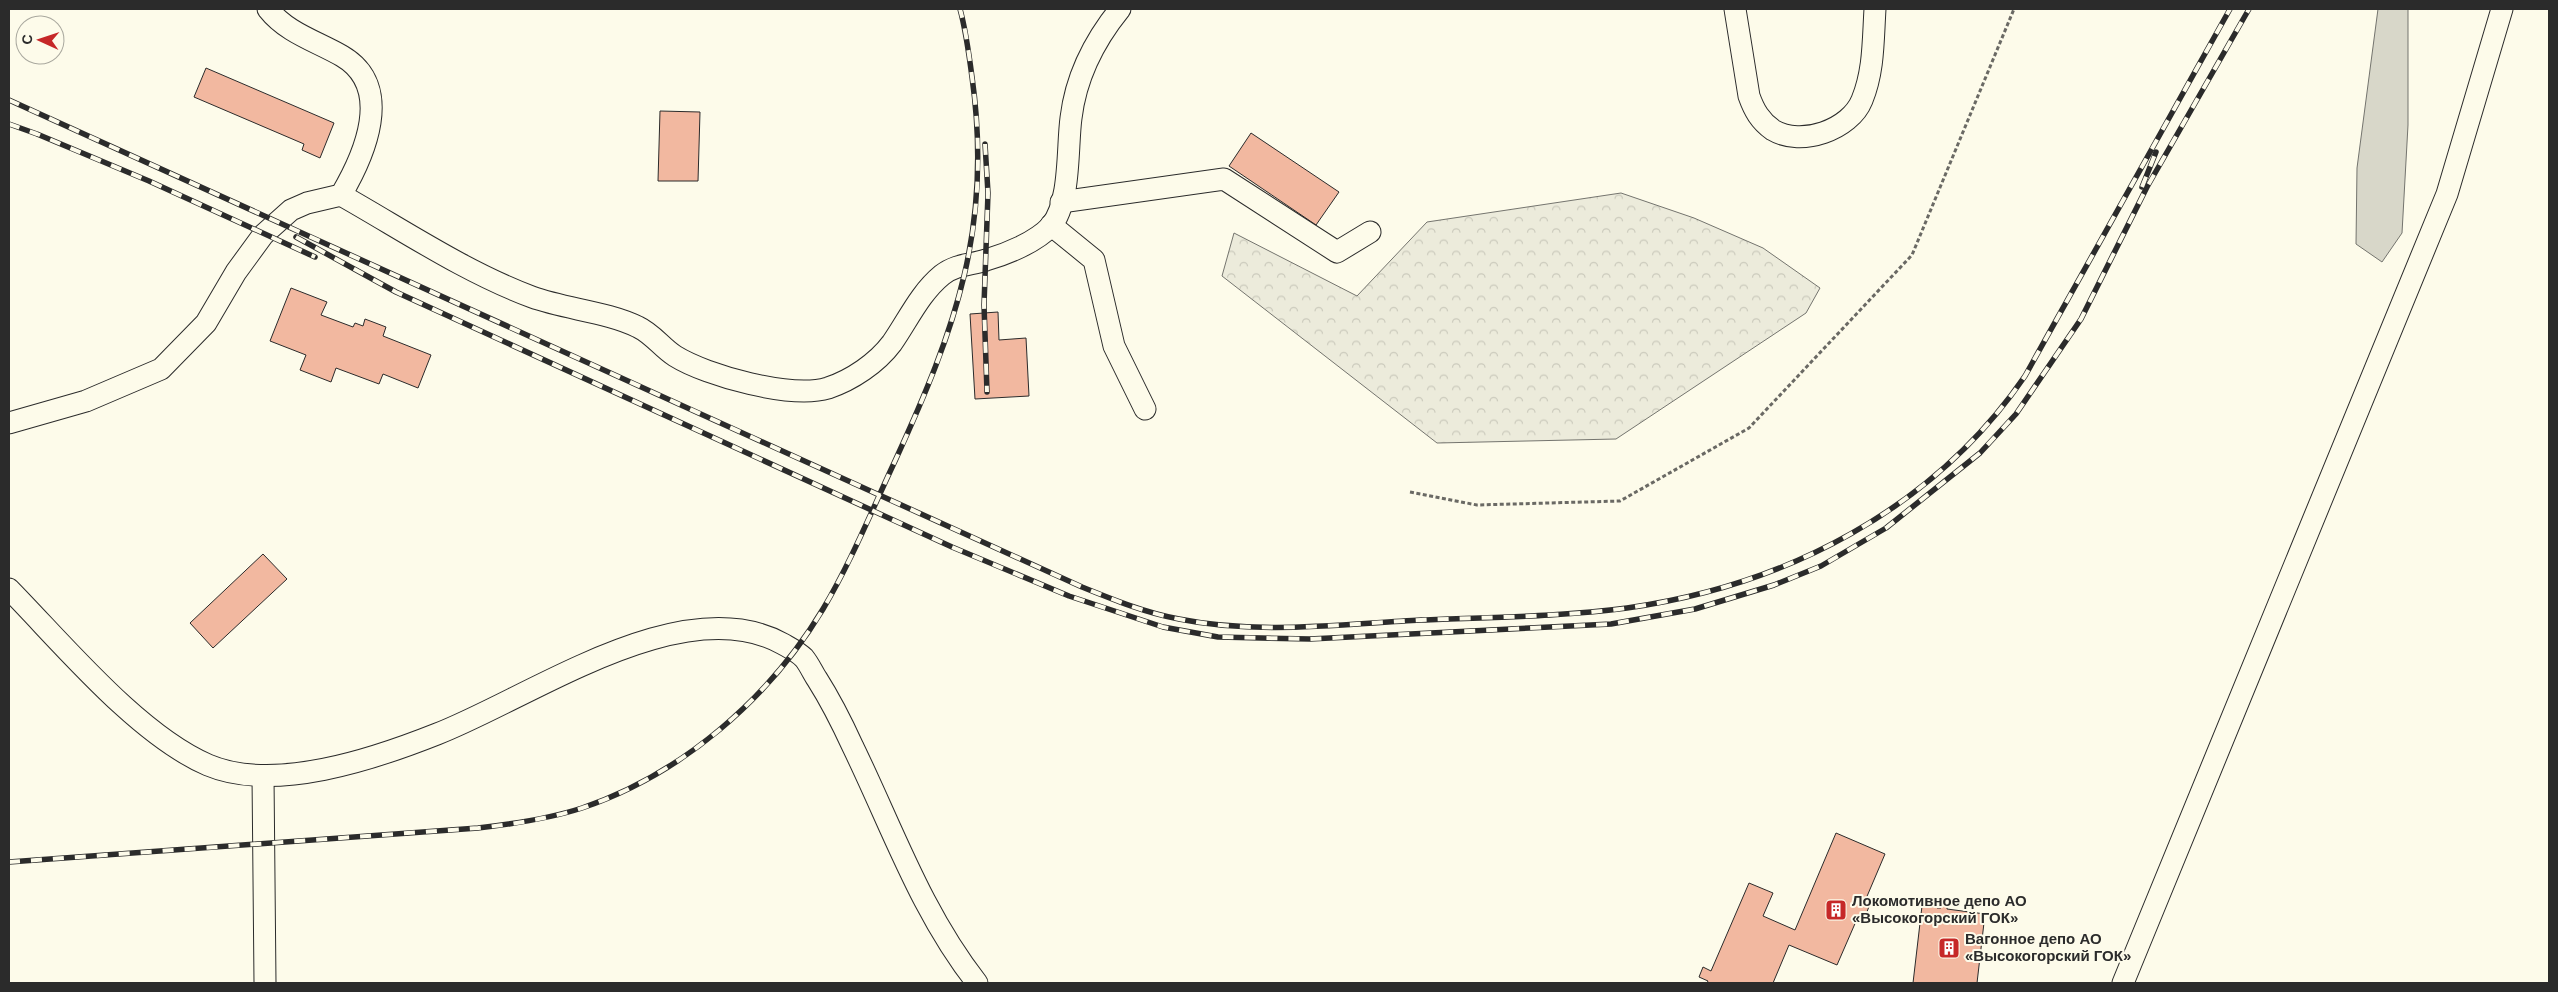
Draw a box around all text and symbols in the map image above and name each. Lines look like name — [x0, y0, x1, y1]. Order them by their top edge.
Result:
north arrow — [15, 15, 65, 65]
text: С — [19, 34, 35, 45]
place label: Локомотивное депо АО «Высокогорский ГОК» — [1852, 892, 2027, 926]
building icon: Локомотивное депо АО «Высокогорский ГОК» — [1824, 898, 1848, 922]
place label: Вагонное депо АО «Высокогорский ГОК» — [1965, 930, 2131, 964]
building icon: Вагонное депо АО «Высокогорский ГОК» — [1937, 936, 1961, 960]

